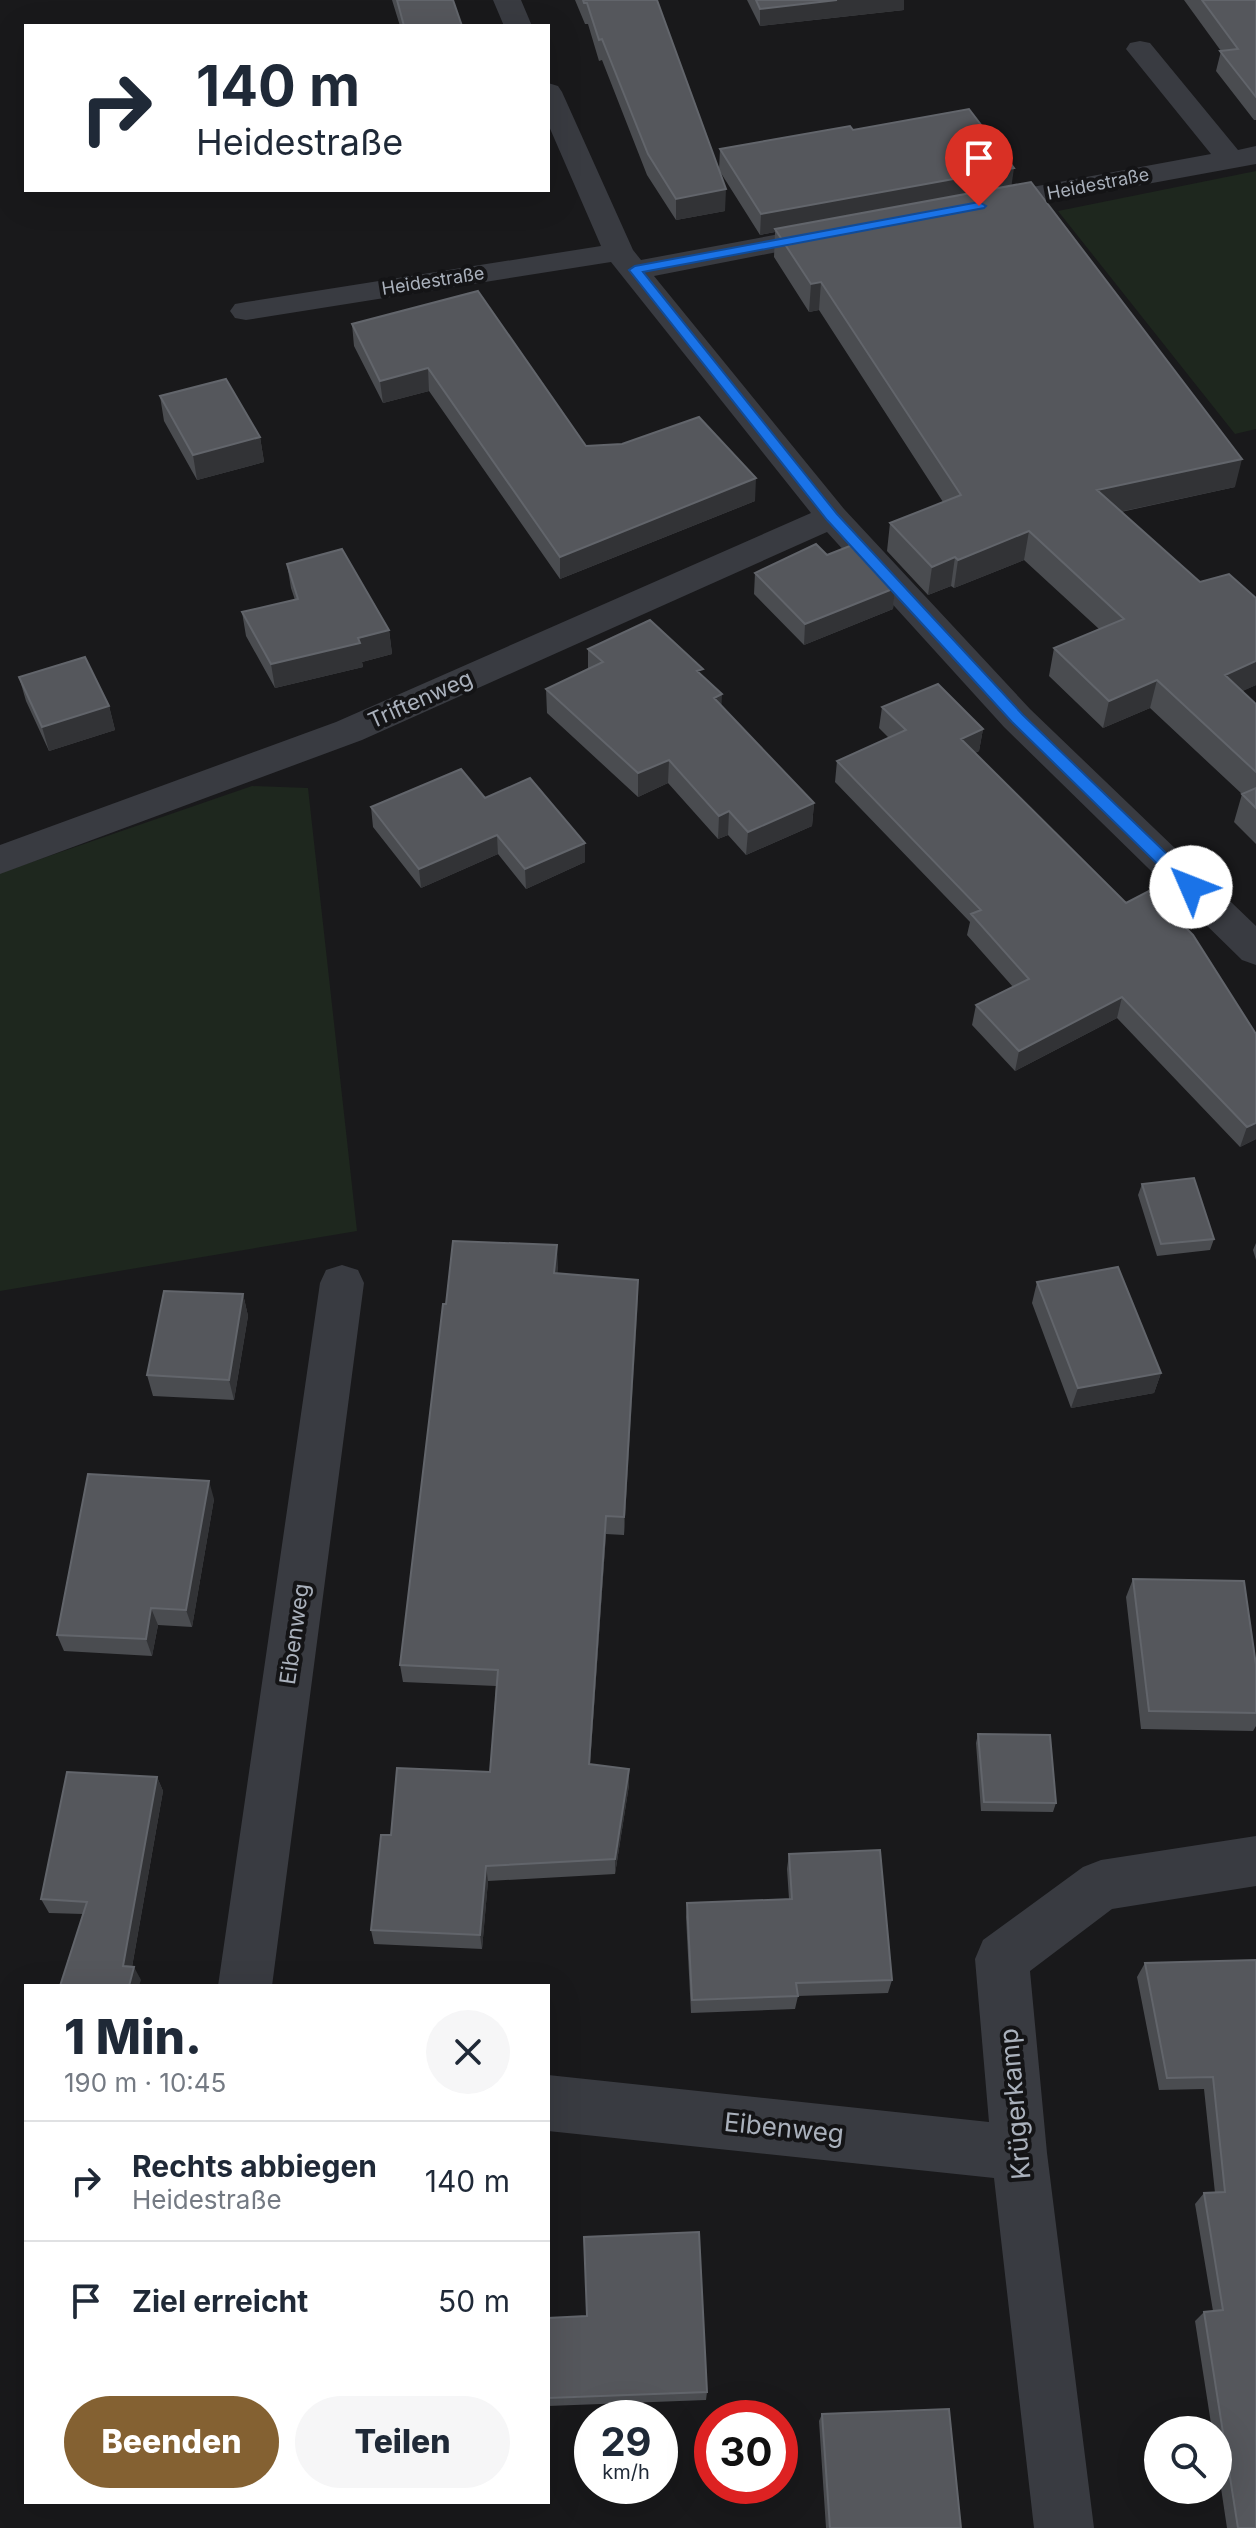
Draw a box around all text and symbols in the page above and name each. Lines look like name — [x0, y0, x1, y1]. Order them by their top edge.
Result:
text: 140 m — [196, 52, 360, 120]
icon: right — [64, 56, 168, 160]
text: Heidestraße — [196, 120, 403, 164]
pin — [945, 124, 1013, 206]
icon: arrive — [957, 136, 1001, 180]
street label: Heidestraße — [1045, 163, 1151, 204]
street label: Heidestraße — [380, 262, 486, 299]
street label: Triftenweg — [364, 665, 476, 733]
position arrow — [1149, 845, 1233, 929]
street label: Eibenweg — [274, 1582, 314, 1686]
text: 1 Min. — [64, 2007, 202, 2066]
button: close — [426, 2010, 510, 2094]
street label: Krügerkamp — [992, 2027, 1037, 2181]
text: 190 m · 10:45 — [64, 2067, 226, 2098]
street label: Eibenweg — [723, 2106, 845, 2149]
text: Rechts abbiegen — [132, 2148, 377, 2184]
icon: right — [64, 2159, 108, 2203]
text: 140 m — [425, 2163, 510, 2199]
text: Heidestraße — [132, 2184, 282, 2215]
icon: arrive — [64, 2279, 108, 2323]
text: Ziel erreicht — [132, 2283, 308, 2319]
text: 50 m — [438, 2283, 510, 2319]
button: Beenden — [64, 2396, 279, 2488]
button: Teilen — [295, 2396, 510, 2488]
speed limit sign: 30 — [694, 2400, 798, 2504]
map controls — [1144, 2416, 1232, 2504]
button: search — [1144, 2416, 1232, 2504]
text: 29 — [600, 2417, 652, 2466]
text: km/h — [602, 2460, 650, 2484]

